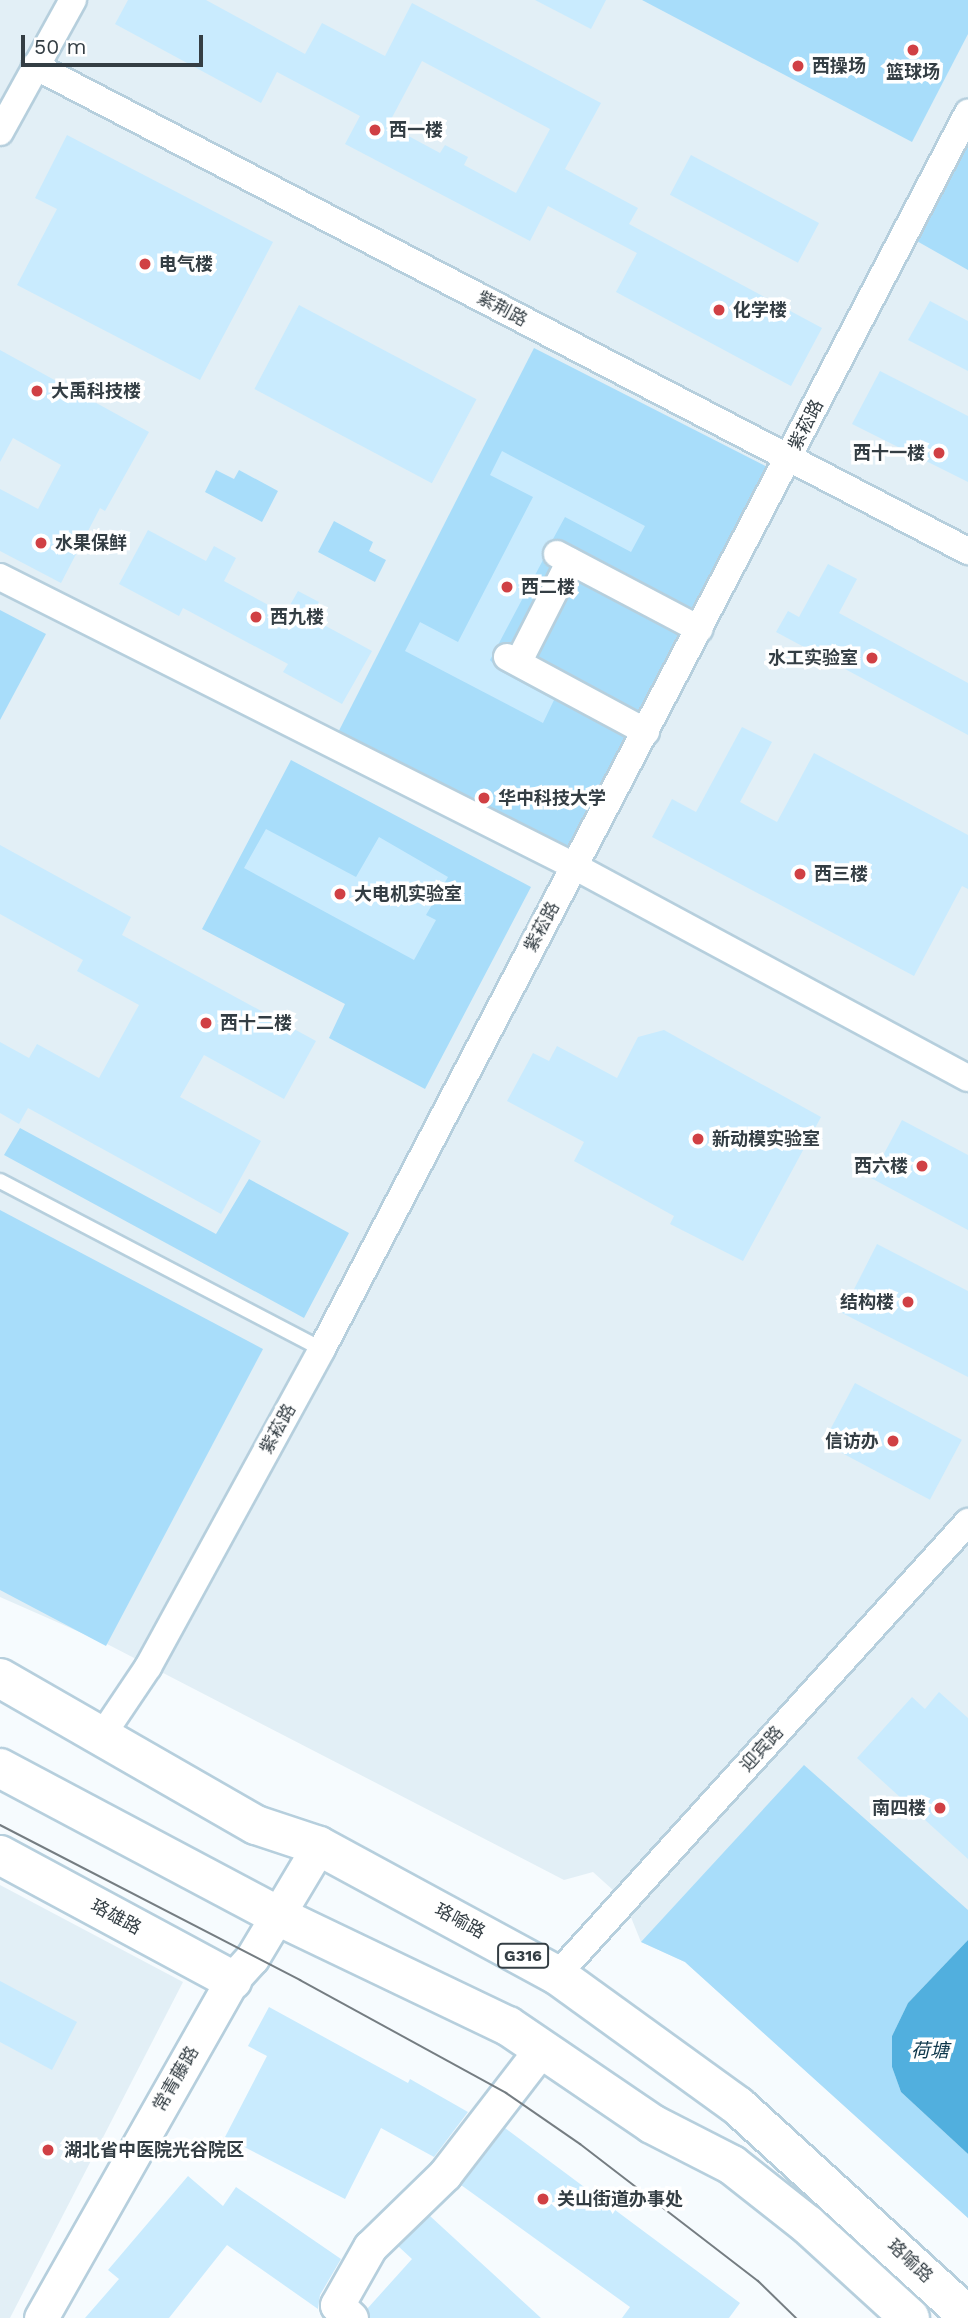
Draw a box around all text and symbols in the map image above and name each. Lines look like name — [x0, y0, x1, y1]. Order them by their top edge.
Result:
scale bar — [24, 21, 206, 65]
text: 50 m — [34, 34, 86, 59]
marker: 篮球场 — [905, 42, 921, 58]
place label: 西操场 — [812, 55, 866, 77]
marker: 西操场 — [790, 58, 806, 74]
place label: 篮球场 — [886, 61, 940, 83]
place label: 西一楼 — [389, 119, 443, 141]
marker: 西一楼 — [367, 122, 383, 138]
place label: 电气楼 — [159, 253, 213, 275]
marker: 电气楼 — [137, 256, 153, 272]
street label: 紫荆路 — [473, 287, 531, 331]
place label: 化学楼 — [733, 299, 787, 321]
marker: 化学楼 — [711, 302, 727, 318]
place label: 大禹科技楼 — [51, 380, 141, 402]
marker: 大禹科技楼 — [29, 383, 45, 399]
street label: 紫菘路 — [784, 396, 828, 454]
place label: 西十一楼 — [853, 442, 925, 464]
marker: 西十一楼 — [931, 445, 947, 461]
place label: 水果保鲜 — [55, 532, 127, 554]
marker: 水果保鲜 — [33, 535, 49, 551]
place label: 西二楼 — [521, 576, 575, 598]
marker: 西二楼 — [499, 579, 515, 595]
place label: 西九楼 — [270, 606, 324, 628]
marker: 西九楼 — [248, 609, 264, 625]
place label: 水工实验室 — [768, 647, 858, 669]
marker: 水工实验室 — [864, 650, 880, 666]
place label: 华中科技大学 — [498, 787, 606, 809]
marker: 华中科技大学 — [476, 790, 492, 806]
place label: 西三楼 — [814, 863, 868, 885]
marker: 西三楼 — [792, 866, 808, 882]
place label: 大电机实验室 — [354, 883, 462, 905]
marker: 大电机实验室 — [332, 886, 348, 902]
street label: 紫菘路 — [520, 898, 564, 956]
place label: 西十二楼 — [220, 1012, 292, 1034]
marker: 西十二楼 — [198, 1015, 214, 1031]
place label: 新动模实验室 — [712, 1128, 820, 1150]
marker: 新动模实验室 — [690, 1131, 706, 1147]
place label: 西六楼 — [854, 1155, 908, 1177]
marker: 西六楼 — [914, 1158, 930, 1174]
place label: 结构楼 — [840, 1291, 894, 1313]
marker: 结构楼 — [900, 1294, 916, 1310]
street label: 紫菘路 — [255, 1400, 301, 1458]
place label: 信访办 — [825, 1430, 879, 1452]
marker: 信访办 — [885, 1433, 901, 1449]
street label: 迎宾路 — [736, 1722, 788, 1776]
place label: 南四楼 — [872, 1797, 926, 1819]
marker: 南四楼 — [932, 1800, 948, 1816]
street label: 珞雄路 — [87, 1895, 145, 1939]
street label: 珞喻路 — [431, 1899, 489, 1943]
road number: G316 — [497, 1944, 549, 1968]
water label: 荷塘 — [911, 2040, 949, 2062]
street label: 常青藤路 — [149, 2042, 203, 2116]
place label: 湖北省中医院光谷院区 — [64, 2139, 244, 2161]
marker: 湖北省中医院光谷院区 — [38, 2140, 58, 2160]
place label: 关山街道办事处 — [557, 2188, 683, 2210]
marker: 关山街道办事处 — [535, 2191, 551, 2207]
street label: 珞喻路 — [883, 2235, 937, 2287]

